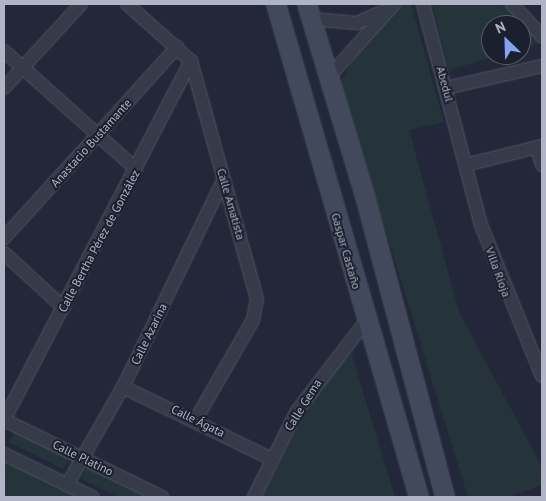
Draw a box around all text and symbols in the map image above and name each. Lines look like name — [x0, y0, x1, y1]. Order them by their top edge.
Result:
north arrow — [481, 15, 531, 65]
text: N — [492, 17, 508, 37]
street label: Abedul — [433, 65, 457, 103]
street label: Anastacio Bustamante — [48, 96, 134, 190]
street label: Calle Amatista — [214, 166, 248, 242]
street label: Calle Bertha Pérez de González — [55, 167, 143, 315]
street label: Gaspar Castaño — [328, 211, 364, 291]
street label: Villa Rioja — [482, 245, 514, 299]
street label: Calle Azarina — [128, 301, 170, 367]
street label: Calle Gema — [282, 377, 324, 433]
street label: Calle Ágata — [169, 402, 227, 440]
street label: Calle Platino — [50, 437, 116, 479]

